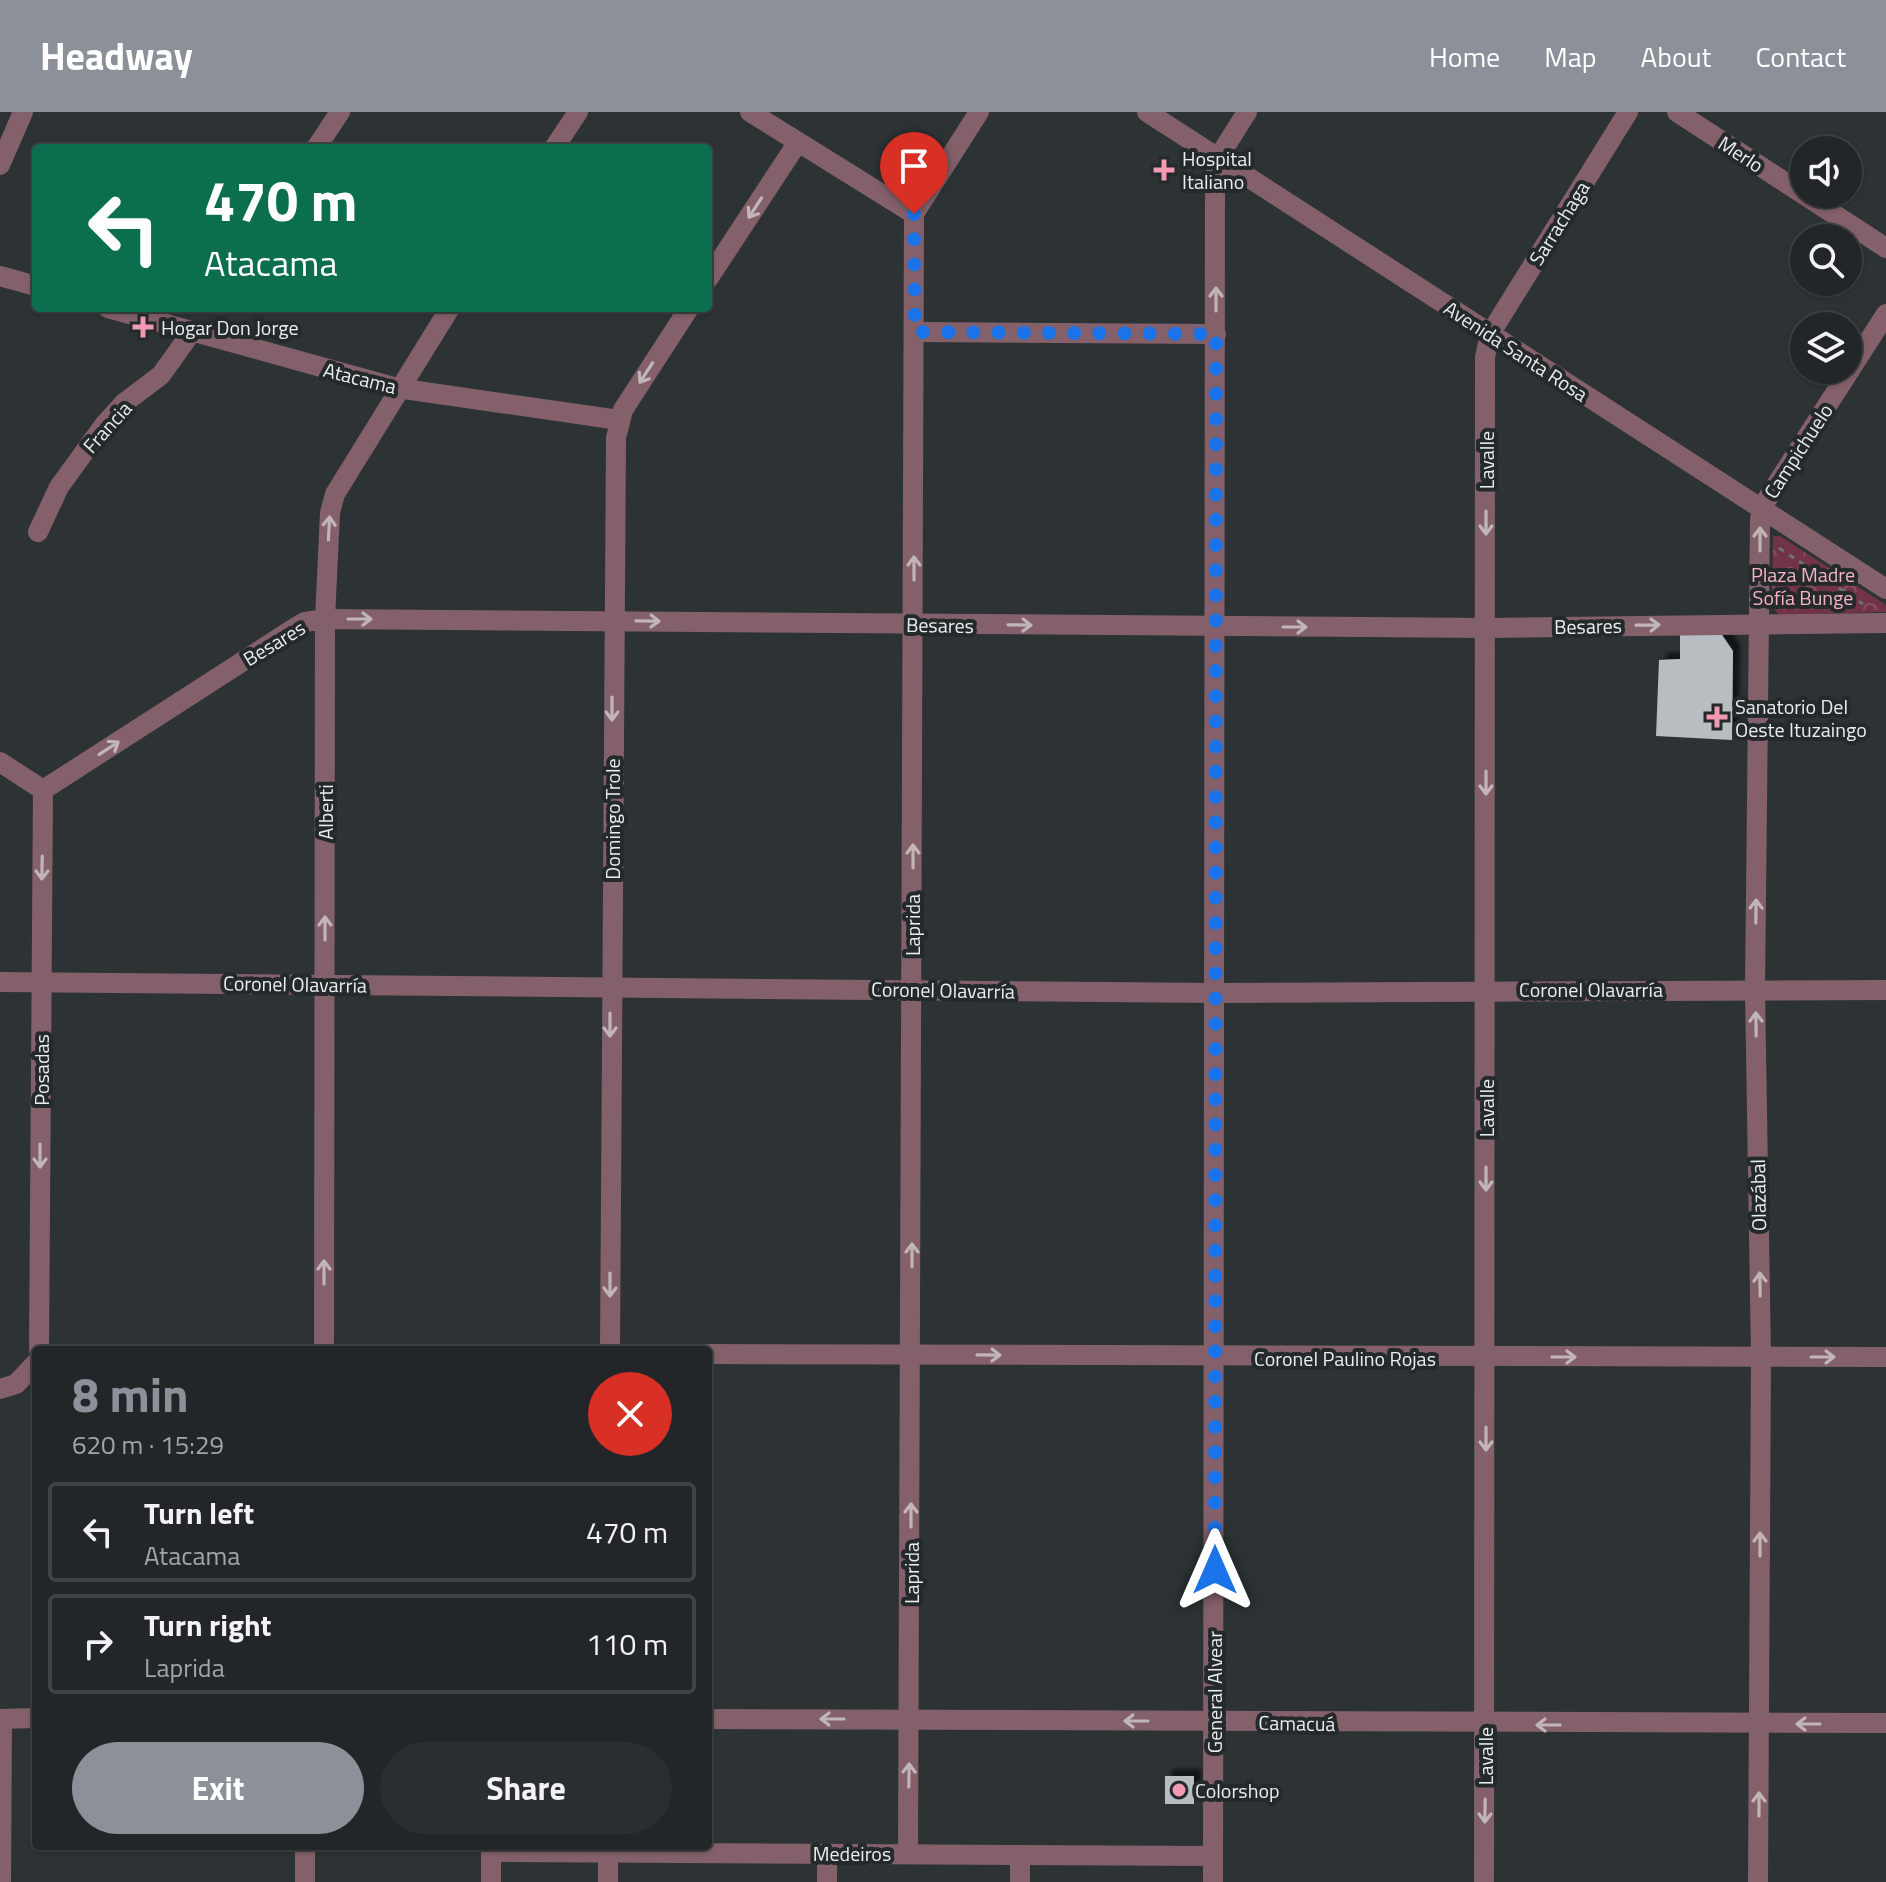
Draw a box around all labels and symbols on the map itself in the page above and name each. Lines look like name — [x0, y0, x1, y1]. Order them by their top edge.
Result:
street label: Merlo — [1712, 128, 1770, 180]
pin — [880, 132, 948, 214]
place label: Hospital Italiano — [1182, 143, 1252, 197]
marker: Hospital Italiano — [1153, 159, 1175, 181]
street label: Sarrachaga — [1521, 175, 1597, 271]
one-way arrow — [747, 196, 763, 218]
one-way arrow — [1208, 286, 1224, 313]
street label: Avenida Santa Rosa — [1438, 293, 1594, 409]
place label: Hogar Don Jorge — [161, 312, 299, 343]
marker: Hogar Don Jorge — [132, 316, 154, 338]
street label: Atacama — [320, 354, 400, 402]
one-way arrow — [638, 362, 655, 384]
street label: Francia — [75, 394, 139, 460]
street label: Campichuelo — [1756, 397, 1840, 505]
street label: Lavalle — [1471, 431, 1502, 489]
one-way arrow — [1478, 509, 1494, 536]
one-way arrow — [322, 515, 337, 542]
one-way arrow — [1752, 526, 1768, 553]
one-way arrow — [906, 555, 922, 582]
park label: Plaza Madre Sofía Bunge — [1751, 559, 1855, 613]
street label: Besares — [906, 609, 974, 641]
street label: Besares — [1554, 610, 1622, 642]
one-way arrow — [346, 611, 373, 627]
street label: Besares — [237, 612, 311, 674]
one-way arrow — [634, 614, 661, 629]
one-way arrow — [1006, 617, 1033, 633]
one-way arrow — [1634, 617, 1661, 633]
one-way arrow — [1281, 620, 1308, 635]
place label: Sanatorio Del Oeste Ituzaingo — [1735, 691, 1867, 745]
one-way arrow — [604, 695, 620, 722]
marker: Sanatorio Del Oeste Ituzaingo — [1706, 706, 1728, 728]
one-way arrow — [97, 739, 119, 756]
street label: Domingo Trole — [597, 758, 628, 880]
one-way arrow — [1478, 769, 1494, 796]
street label: Alberti — [310, 784, 341, 840]
one-way arrow — [905, 843, 921, 870]
one-way arrow — [34, 854, 50, 881]
street label: Laprida — [897, 894, 928, 956]
one-way arrow — [1749, 898, 1764, 925]
one-way arrow — [317, 915, 333, 942]
street label: Coronel Olavarría — [223, 967, 367, 1001]
street label: Coronel Olavarría — [871, 973, 1015, 1007]
street label: Coronel Olavarría — [1519, 974, 1663, 1005]
one-way arrow — [602, 1011, 618, 1038]
one-way arrow — [1748, 1011, 1763, 1038]
street label: Posadas — [26, 1034, 57, 1106]
street label: Lavalle — [1471, 1079, 1502, 1137]
one-way arrow — [32, 1142, 48, 1169]
street label: Olazábal — [1742, 1159, 1774, 1231]
one-way arrow — [1478, 1165, 1494, 1192]
one-way arrow — [904, 1242, 919, 1269]
one-way arrow — [316, 1259, 332, 1286]
one-way arrow — [602, 1271, 618, 1298]
one-way arrow — [1752, 1271, 1767, 1298]
street label: Coronel Paulino Rojas — [1254, 1343, 1436, 1374]
one-way arrow — [975, 1348, 1002, 1363]
one-way arrow — [1550, 1349, 1577, 1365]
one-way arrow — [1809, 1349, 1836, 1365]
one-way arrow — [1478, 1425, 1494, 1452]
one-way arrow — [903, 1502, 919, 1529]
position arrow — [1173, 1528, 1257, 1612]
one-way arrow — [1752, 1531, 1768, 1558]
street label: Laprida — [896, 1542, 927, 1604]
street label: General Alvear — [1199, 1631, 1230, 1753]
street label: Camacuá — [1258, 1707, 1336, 1739]
one-way arrow — [819, 1711, 846, 1727]
one-way arrow — [1123, 1713, 1150, 1729]
one-way arrow — [1795, 1716, 1822, 1732]
one-way arrow — [1535, 1717, 1562, 1732]
street label: Lavalle — [1470, 1727, 1501, 1785]
one-way arrow — [902, 1762, 917, 1789]
place label: Colorshop — [1195, 1775, 1279, 1806]
marker: Colorshop — [1170, 1781, 1188, 1799]
one-way arrow — [1751, 1791, 1766, 1818]
one-way arrow — [1477, 1797, 1493, 1824]
street label: Medeiros — [813, 1838, 891, 1869]

